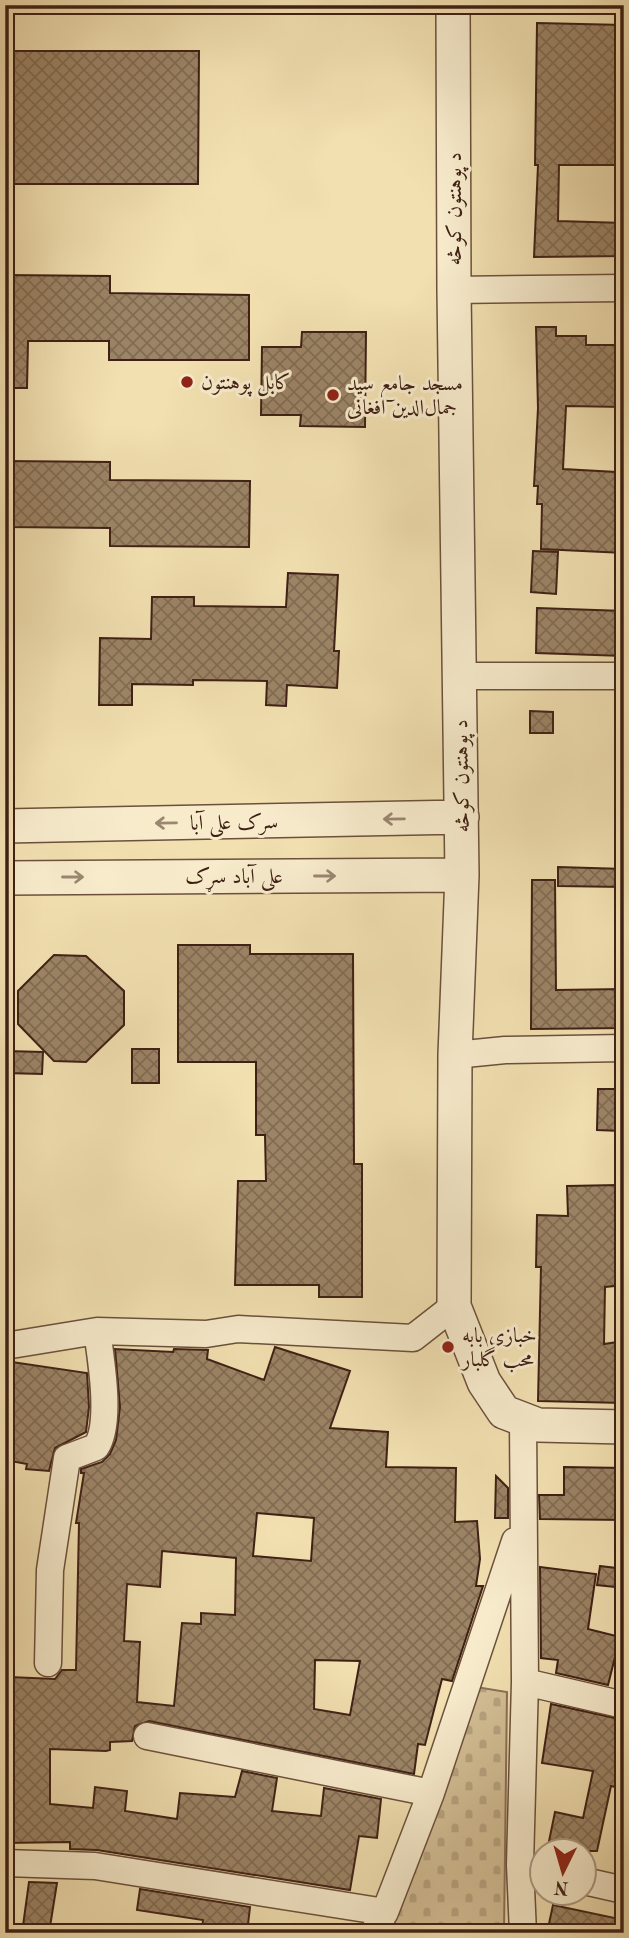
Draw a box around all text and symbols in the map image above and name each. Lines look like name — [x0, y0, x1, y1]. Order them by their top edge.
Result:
street label: د پوهنتون کوڅه — [445, 152, 469, 266]
place label: کابل پوهنتون — [201, 372, 291, 397]
marker: کابل پوهنتون — [179, 374, 195, 390]
place label: مسجد جامع سید جمال‌الدین افغانی — [347, 374, 463, 419]
marker: مسجد جامع سید جمال‌الدین افغانی — [325, 387, 341, 403]
street label: د پوهنتون کوڅه — [451, 719, 477, 833]
street label: سرک علی آبا — [190, 808, 278, 839]
one-way arrow — [382, 812, 405, 825]
one-way arrow — [155, 816, 178, 830]
street label: علی آباد سړک — [185, 863, 283, 892]
one-way arrow — [314, 869, 337, 883]
one-way arrow — [62, 870, 85, 884]
place label: خبازی بابه محب گلبار — [460, 1326, 537, 1373]
marker: خبازی بابه محب گلبار — [440, 1339, 456, 1355]
north arrow — [528, 1836, 598, 1906]
text: N — [553, 1876, 570, 1897]

